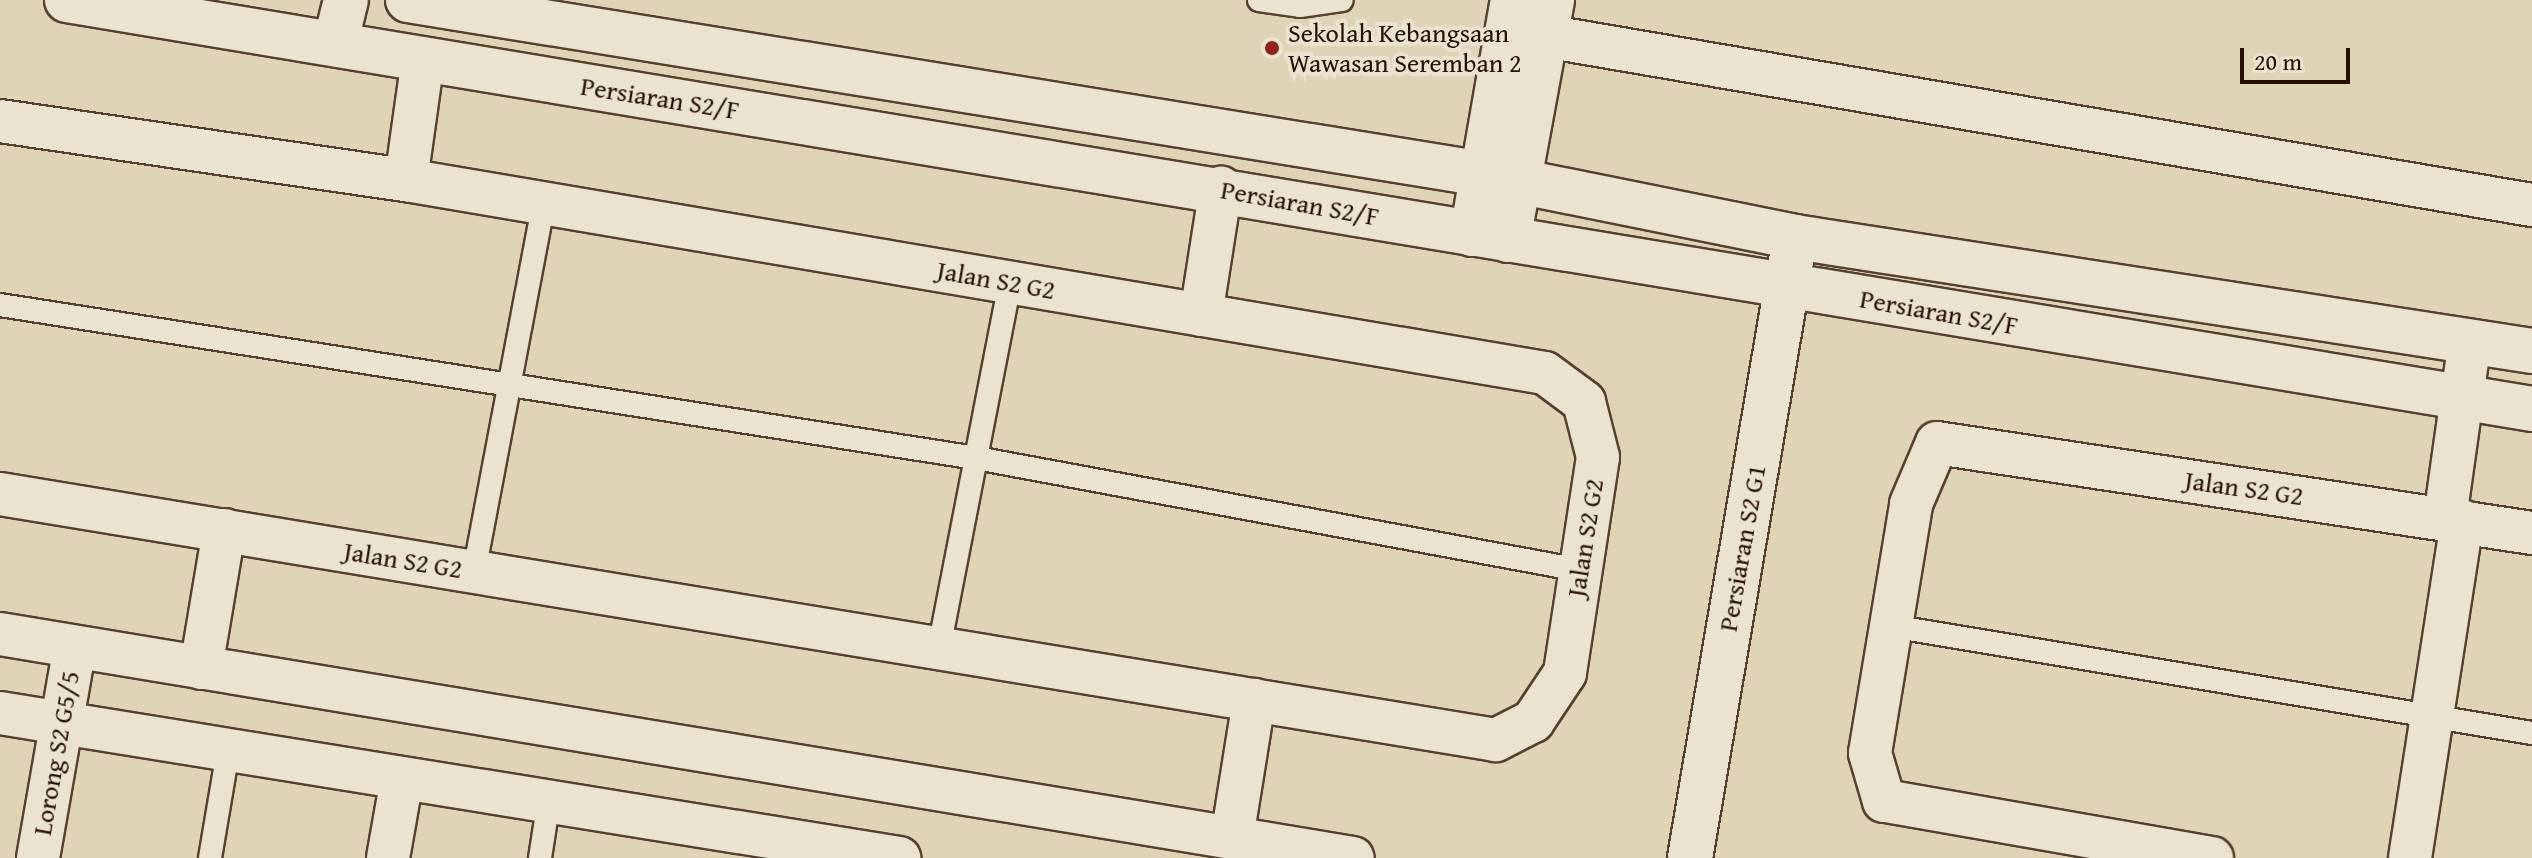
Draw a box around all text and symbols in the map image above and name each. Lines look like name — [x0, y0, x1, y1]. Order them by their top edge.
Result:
place label: Sekolah Kebangsaan Wawasan Seremban 2 — [1288, 17, 1522, 78]
scale bar — [2244, 32, 2354, 82]
marker: Sekolah Kebangsaan Wawasan Seremban 2 — [1263, 39, 1281, 57]
text: 20 m — [2254, 44, 2302, 79]
street label: Persiaran S2/F — [579, 70, 741, 126]
street label: Persiaran S2/F — [1218, 174, 1382, 232]
street label: Jalan S2 G2 — [935, 254, 1057, 306]
street label: Persiaran S2/F — [1857, 283, 2021, 341]
street label: Persiaran S2 G1 — [1712, 462, 1772, 634]
street label: Jalan S2 G2 — [2183, 464, 2305, 512]
street label: Jalan S2 G2 — [1560, 477, 1610, 599]
street label: Jalan S2 G2 — [342, 535, 464, 585]
street label: Lorong S2 G5/5 — [26, 668, 86, 838]

